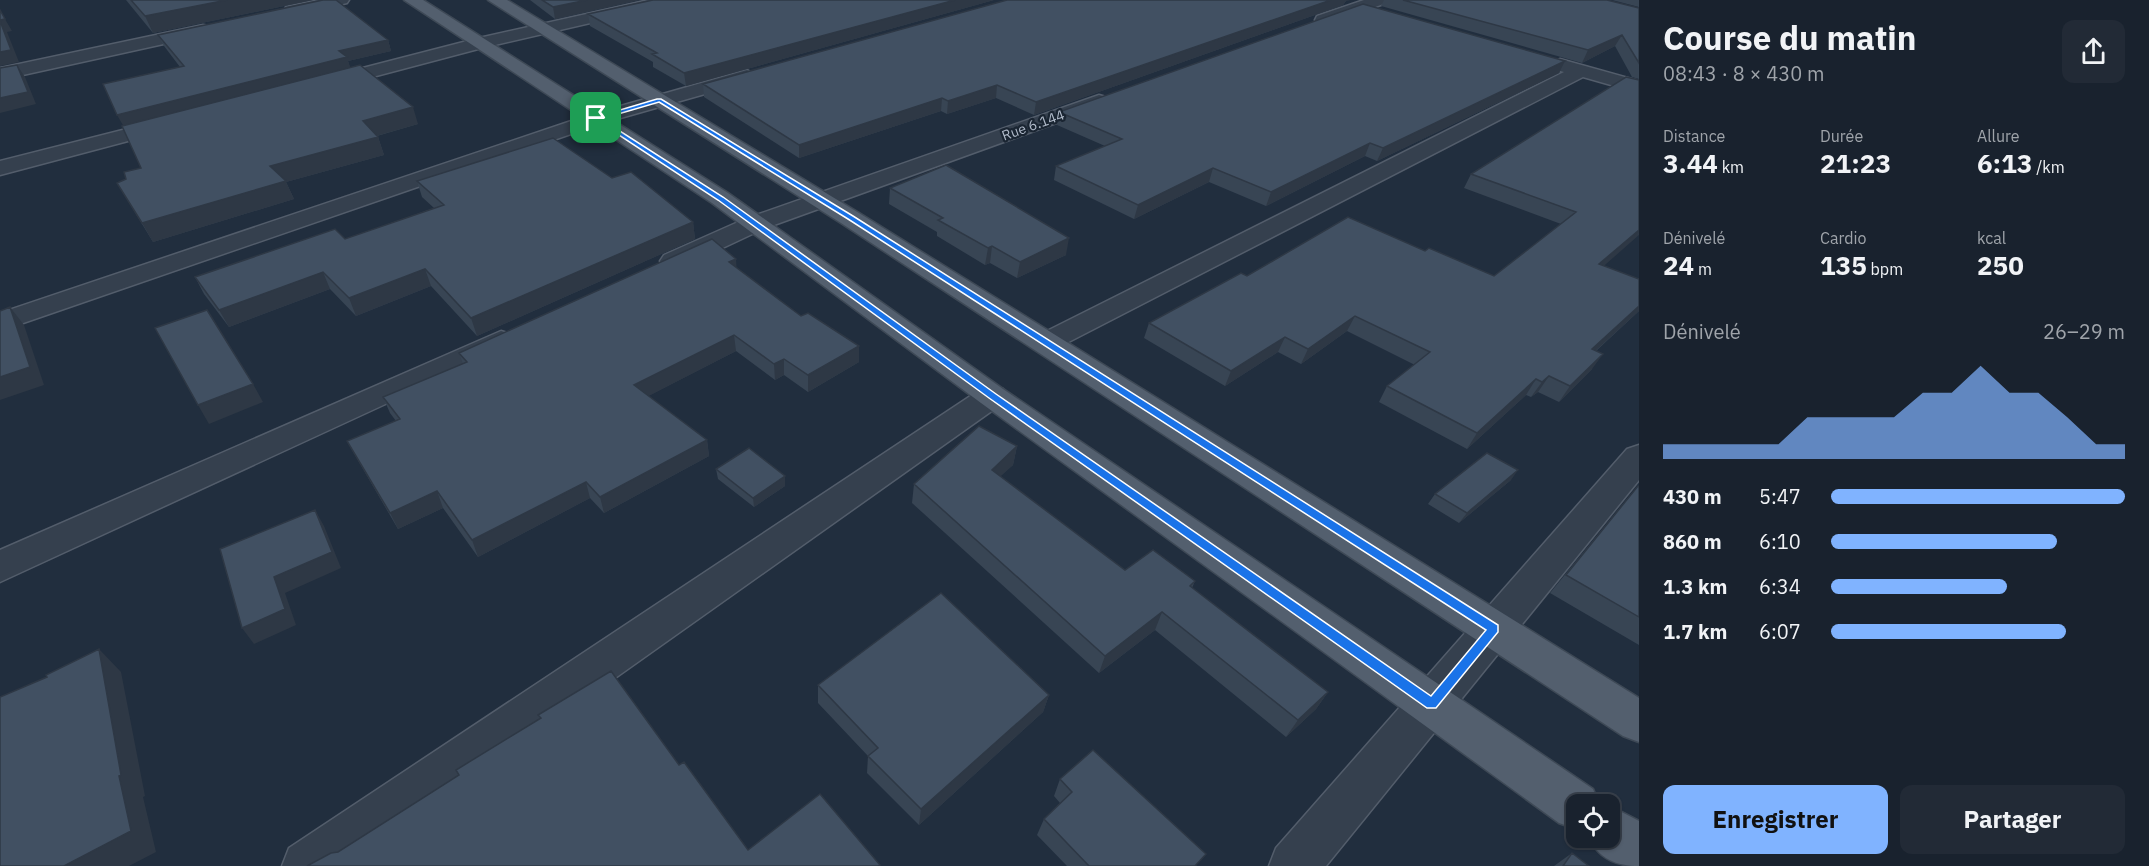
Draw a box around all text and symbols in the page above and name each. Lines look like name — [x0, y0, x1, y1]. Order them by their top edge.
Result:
text: Course du matin — [1663, 16, 1916, 59]
button: share — [2062, 20, 2125, 83]
text: 08:43 · 8 × 430 m — [1663, 60, 1824, 87]
pin — [570, 92, 621, 143]
icon: arrive — [579, 101, 612, 134]
street label: Rue 6.144 — [999, 105, 1067, 145]
text: Distance — [1663, 126, 1725, 146]
text: Durée — [1820, 126, 1863, 146]
text: Allure — [1977, 126, 2020, 146]
text: 3.44 — [1663, 146, 1718, 180]
text: 21:23 — [1820, 146, 1891, 180]
text: 6:13 — [1977, 146, 2032, 180]
text: km — [1718, 157, 1744, 177]
text: /km — [2032, 157, 2065, 177]
text: Dénivelé — [1663, 228, 1725, 248]
text: Cardio — [1820, 228, 1867, 248]
text: kcal — [1977, 228, 2006, 248]
text: 24 — [1663, 248, 1694, 282]
text: 135 — [1820, 248, 1867, 282]
text: 250 — [1977, 248, 2024, 282]
text: m — [1694, 259, 1712, 279]
text: bpm — [1867, 259, 1903, 279]
text: Dénivelé — [1663, 318, 1741, 345]
text: 26–29 m — [2043, 318, 2125, 345]
text: 430 m — [1663, 483, 1722, 510]
text: 5:47 — [1759, 483, 1801, 510]
text: 860 m — [1663, 528, 1722, 555]
text: 6:10 — [1759, 528, 1801, 555]
text: 1.3 km — [1663, 573, 1727, 600]
text: 6:34 — [1759, 573, 1801, 600]
text: 1.7 km — [1663, 618, 1727, 645]
text: 6:07 — [1759, 618, 1801, 645]
button: Enregistrer — [1663, 785, 1888, 854]
button: Partager — [1900, 785, 2125, 854]
map controls — [1566, 794, 1620, 848]
button: locate — [1566, 794, 1620, 848]

